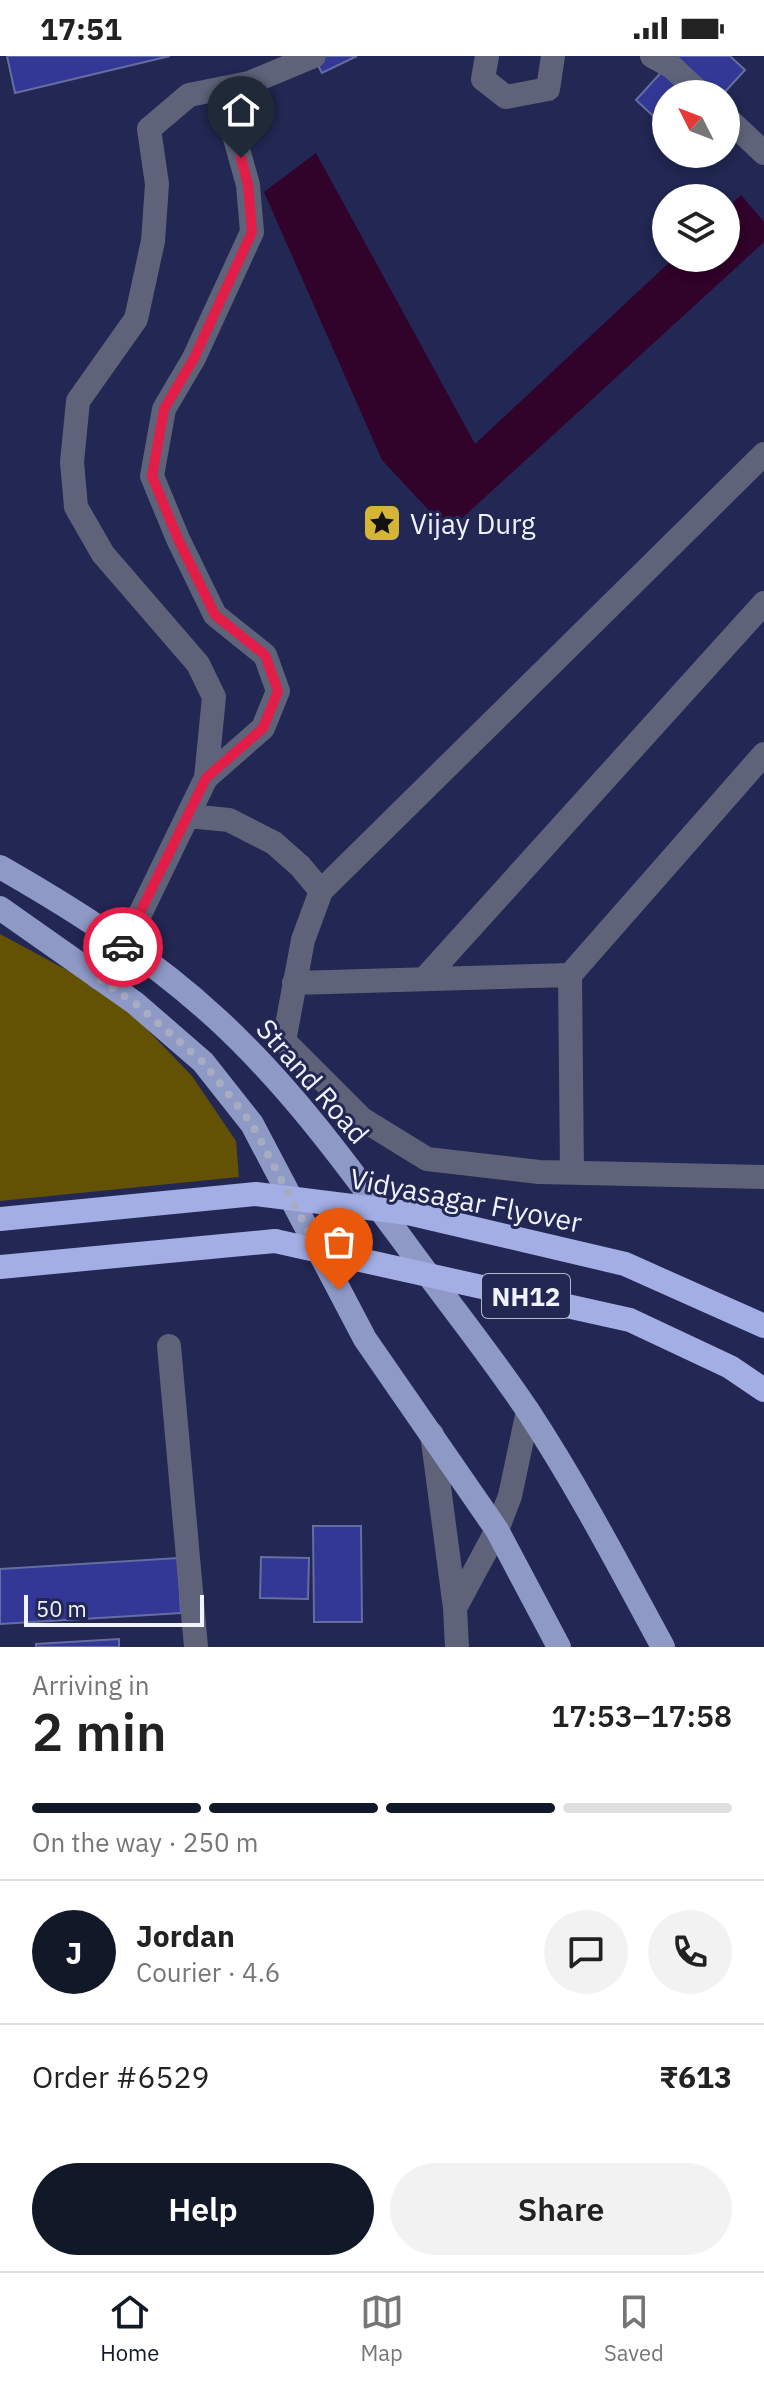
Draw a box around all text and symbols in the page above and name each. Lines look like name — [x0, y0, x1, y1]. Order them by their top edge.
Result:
text: 17:51 — [40, 9, 122, 48]
pin — [207, 76, 275, 158]
north arrow — [652, 80, 740, 168]
map controls — [652, 80, 740, 272]
icon: home — [219, 88, 263, 132]
button: layers — [652, 184, 740, 272]
place icon: Vijay Durg — [361, 502, 403, 544]
place label: Vijay Durg — [410, 505, 536, 542]
courier — [83, 907, 163, 987]
icon: car — [101, 925, 145, 969]
street label: Strand Road — [248, 1011, 378, 1151]
street label: Vidyasagar Flyover — [347, 1159, 585, 1241]
pin — [305, 1208, 373, 1290]
icon: bag — [317, 1220, 361, 1264]
road number: NH12 — [482, 1274, 570, 1318]
scale bar — [24, 1591, 204, 1627]
text: 50 m — [36, 1594, 87, 1623]
text: Arriving in — [32, 1668, 149, 1702]
text: 17:53–17:58 — [551, 1696, 732, 1735]
text: 2 min — [32, 1698, 167, 1765]
text: On the way · 250 m — [32, 1825, 258, 1859]
button: chat — [544, 1910, 628, 1994]
button: phone — [648, 1910, 732, 1994]
text: Jordan — [136, 1916, 235, 1955]
text: J — [66, 1933, 82, 1972]
text: Courier · 4.6 — [136, 1955, 280, 1989]
text: Order #6529 — [32, 2057, 209, 2096]
text: ₹613 — [659, 2057, 732, 2096]
button: Help — [32, 2163, 374, 2255]
button: Share — [390, 2163, 732, 2255]
tab: Home — [100, 2290, 159, 2367]
tab: Map — [360, 2290, 404, 2367]
tab: Saved — [604, 2290, 664, 2367]

